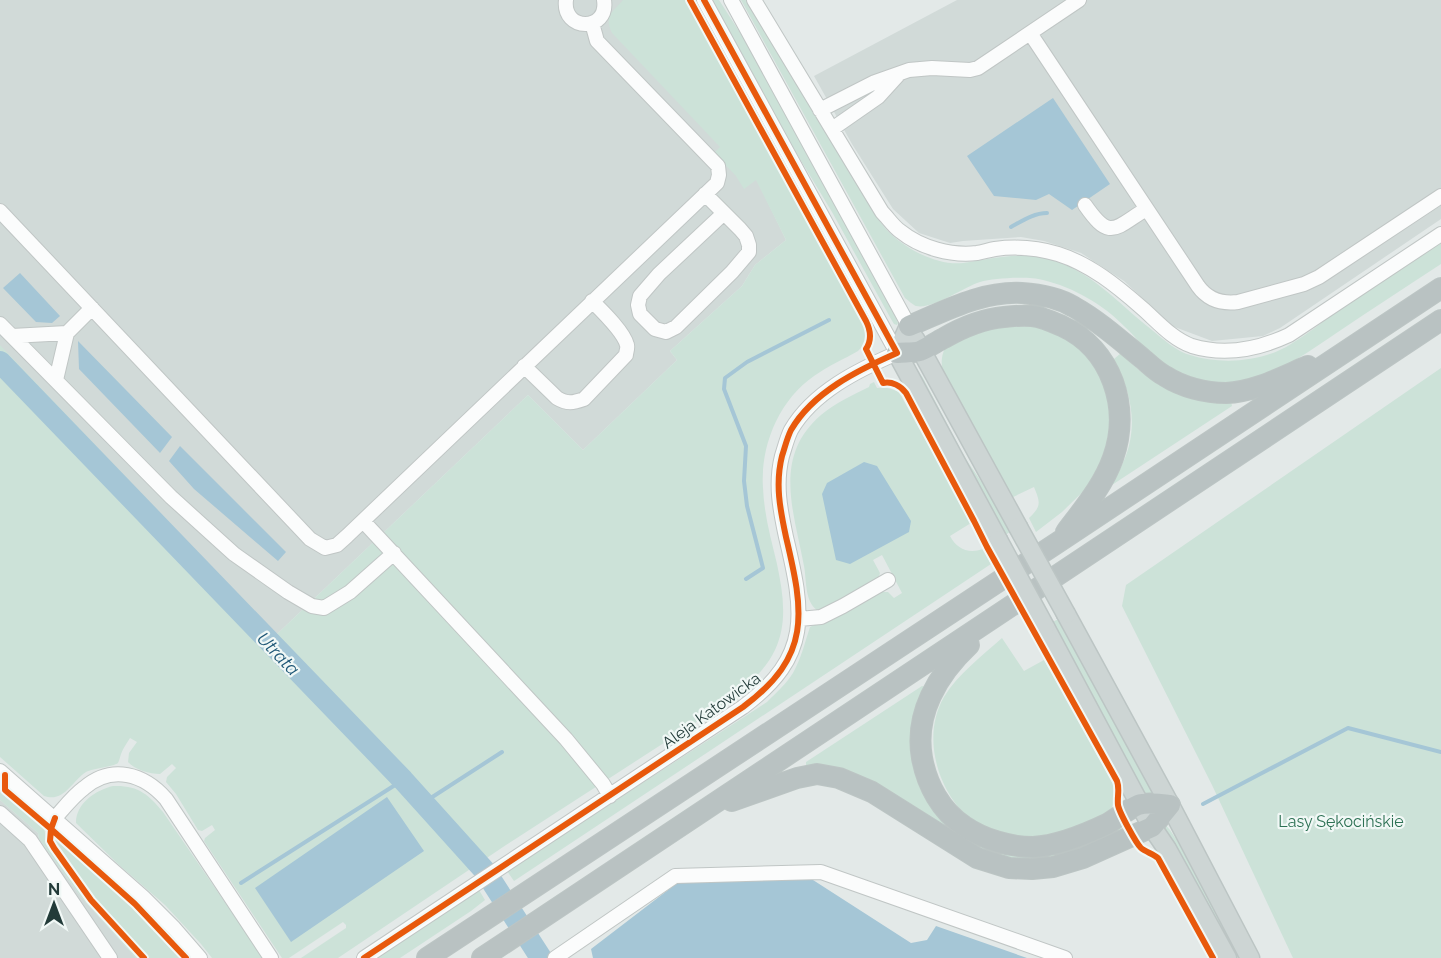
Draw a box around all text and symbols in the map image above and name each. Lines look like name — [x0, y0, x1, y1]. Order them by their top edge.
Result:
water label: Utrata — [253, 628, 304, 680]
street label: Aleja Katowicka — [658, 668, 764, 752]
park label: Lasy Sękocińskie — [1278, 812, 1404, 831]
north arrow — [24, 874, 84, 934]
text: N — [48, 880, 60, 899]

